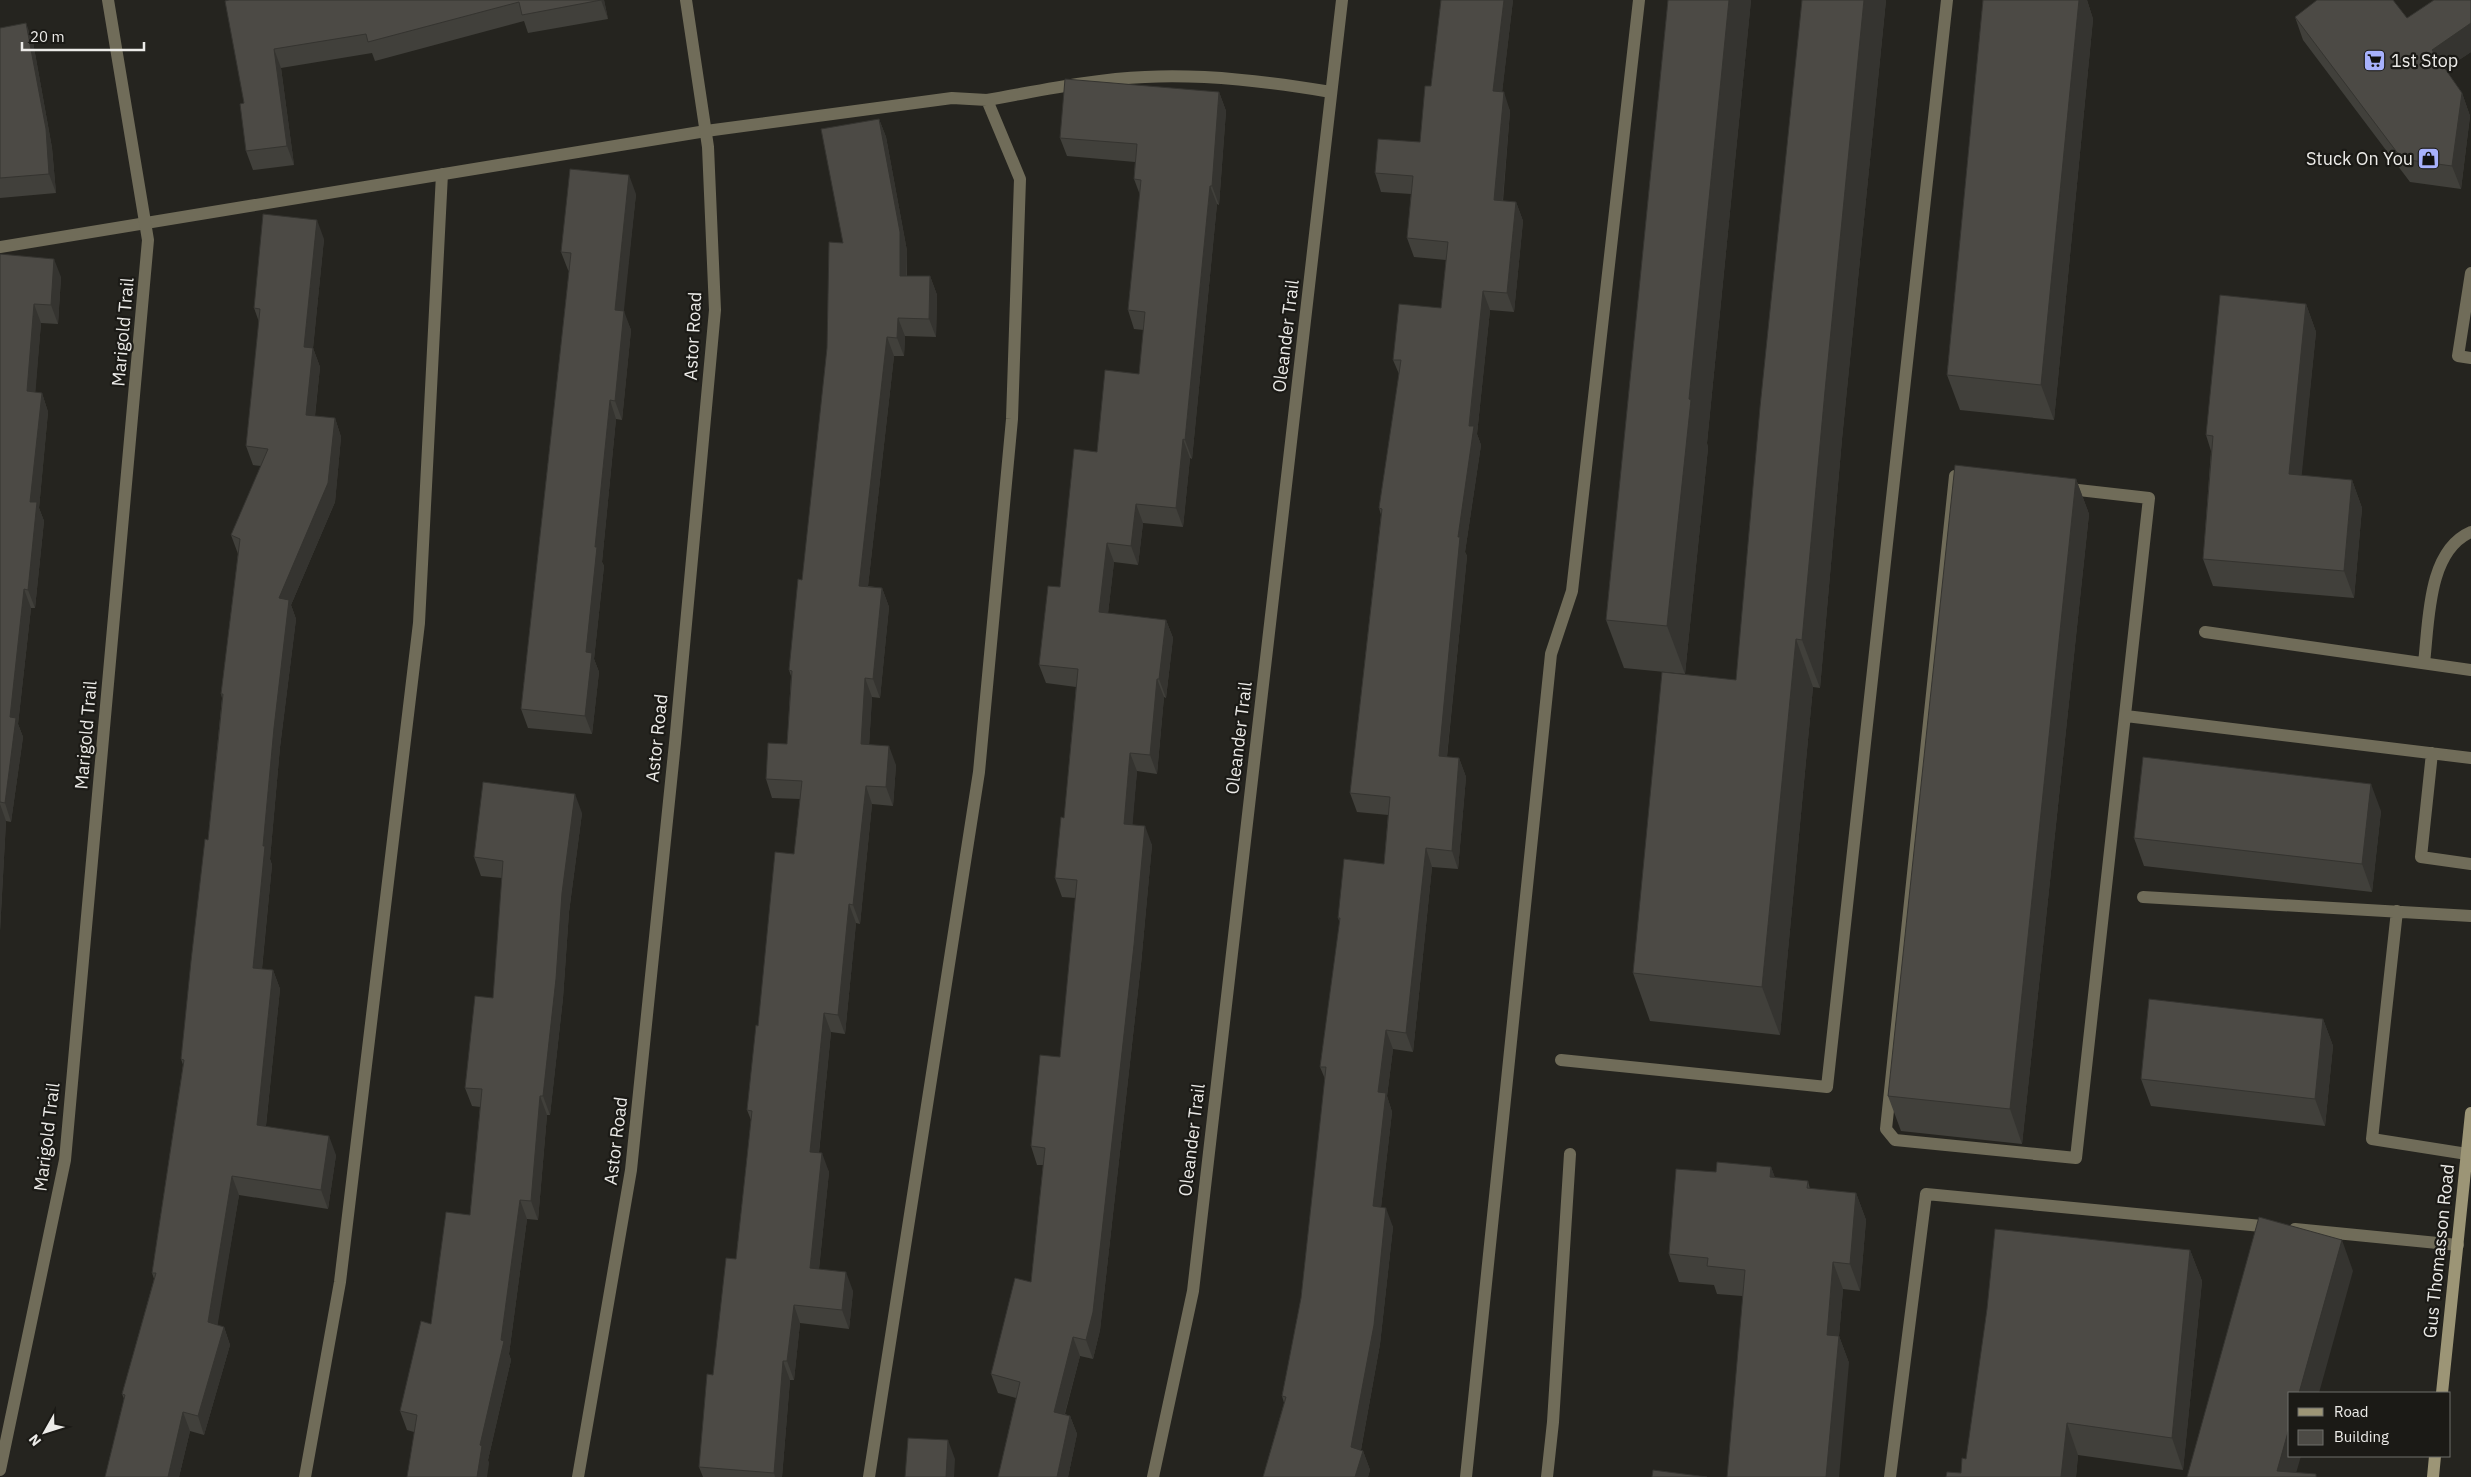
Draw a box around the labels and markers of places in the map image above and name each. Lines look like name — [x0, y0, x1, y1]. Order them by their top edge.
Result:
supermarket icon: 1st Stop — [2363, 49, 2387, 73]
place label: 1st Stop — [2391, 49, 2458, 72]
place label: Stuck On You — [2306, 147, 2413, 170]
shop icon: Stuck On You — [2417, 147, 2441, 171]

